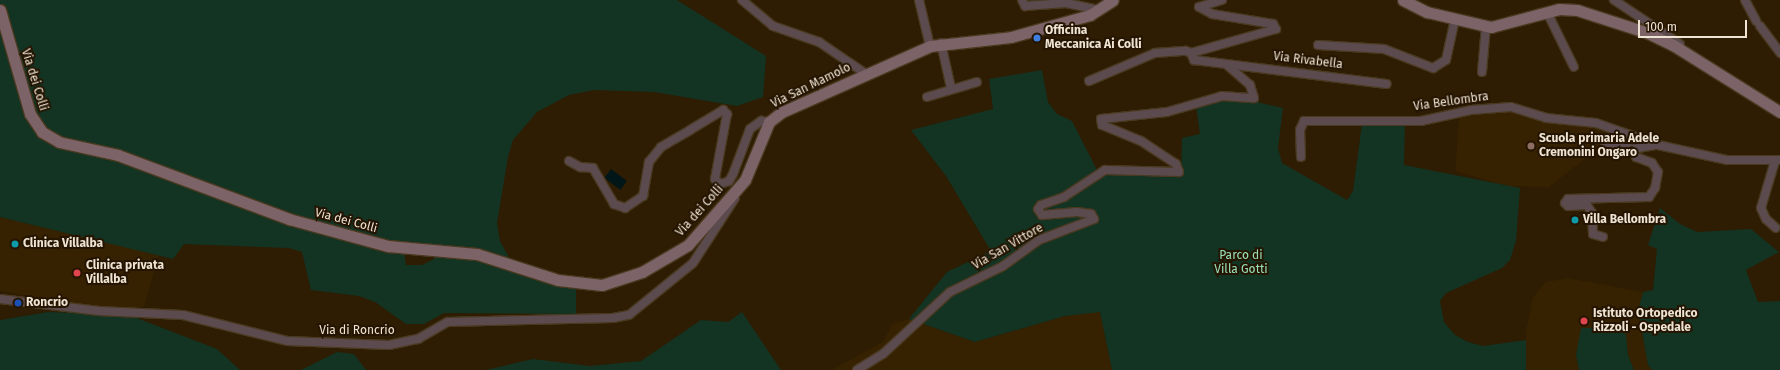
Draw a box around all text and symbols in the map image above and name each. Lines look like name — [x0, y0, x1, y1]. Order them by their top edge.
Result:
scale bar — [1640, 12, 1749, 38]
text: 100 m — [1645, 20, 1677, 34]
place label: Officina Meccanica Ai Colli — [1045, 24, 1142, 52]
marker: Officina Meccanica Ai Colli — [1032, 33, 1042, 43]
street label: Via dei Colli — [18, 47, 50, 113]
street label: Via Rivabella — [1272, 50, 1344, 72]
street label: Via San Mamolo — [769, 61, 853, 111]
street label: Via Bellombra — [1413, 90, 1489, 114]
place label: Scuola primaria Adele Cremonini Ongaro — [1539, 132, 1659, 160]
marker: Scuola primaria Adele Cremonini Ongaro — [1526, 141, 1536, 151]
street label: Via dei Colli — [673, 182, 727, 240]
street label: Via dei Colli — [313, 206, 379, 236]
place label: Villa Bellombra — [1583, 213, 1666, 227]
marker: Villa Bellombra — [1570, 215, 1580, 225]
street label: Via San Vittore — [970, 221, 1046, 273]
place label: Clinica Villalba — [23, 237, 103, 251]
marker: Clinica Villalba — [10, 239, 20, 249]
park label: Parco di Villa Gotti — [1214, 249, 1268, 277]
place label: Clinica privata Villalba — [86, 259, 164, 287]
marker: Clinica privata Villalba — [71, 267, 83, 279]
place label: Roncrio — [26, 296, 68, 310]
marker: Roncrio — [13, 298, 23, 308]
place label: Istituto Ortopedico Rizzoli - Ospedale — [1593, 307, 1698, 335]
marker: Istituto Ortopedico Rizzoli - Ospedale — [1578, 315, 1590, 327]
street label: Via di Roncrio — [319, 324, 395, 338]

